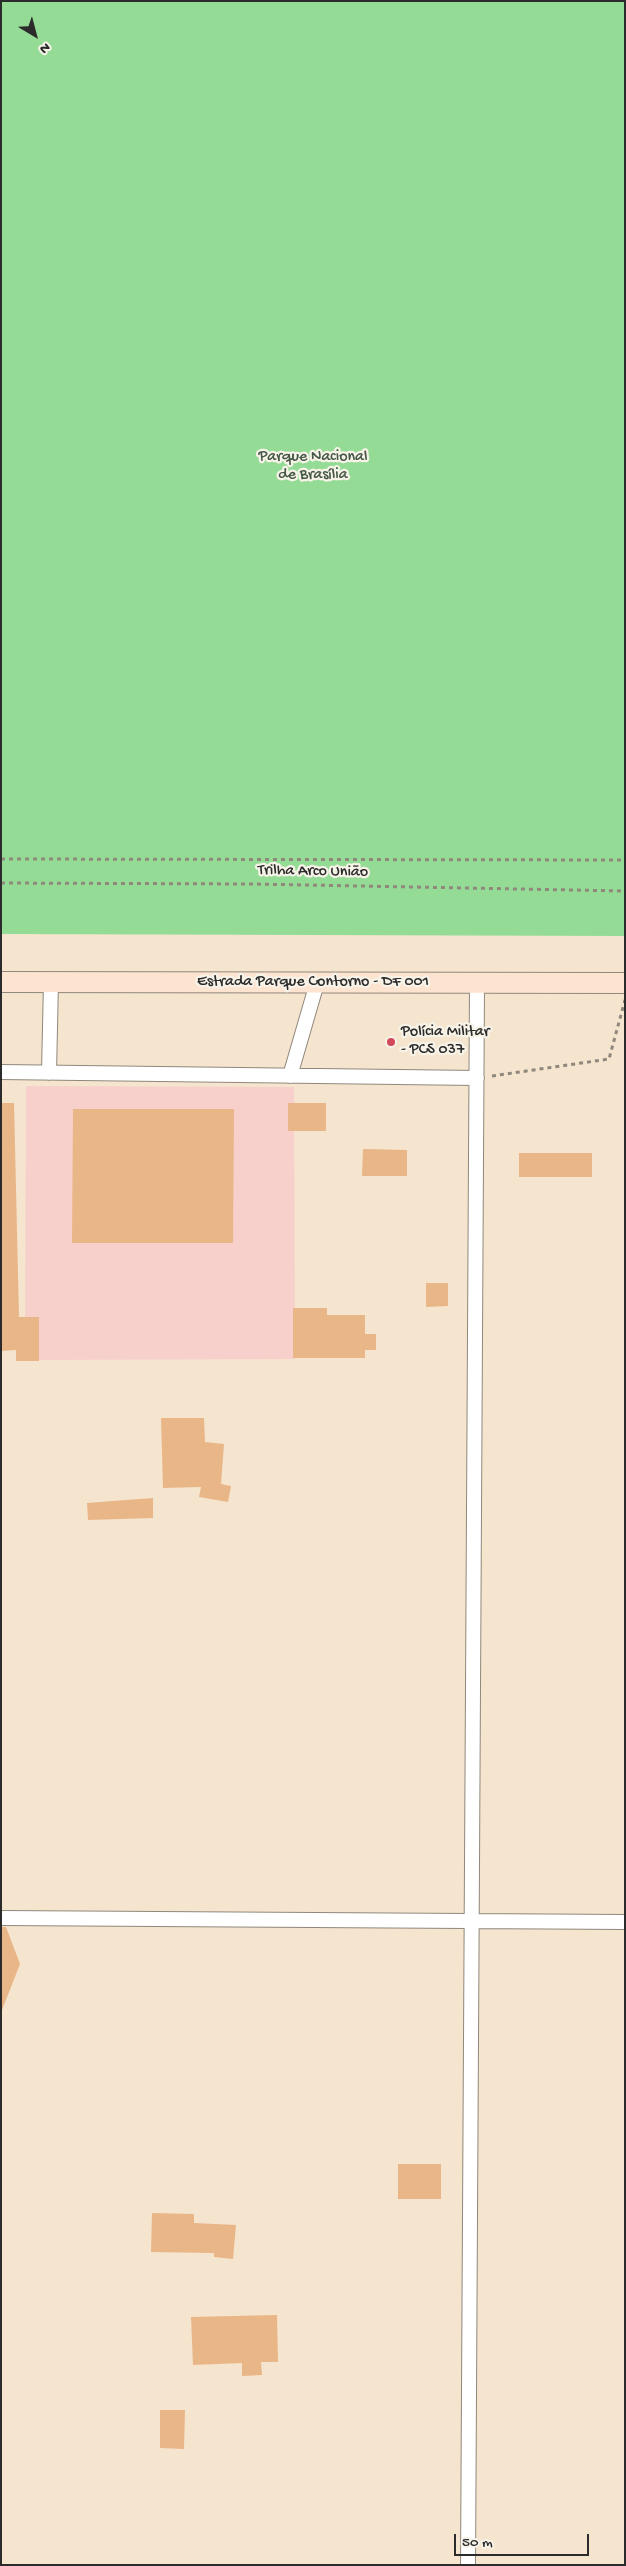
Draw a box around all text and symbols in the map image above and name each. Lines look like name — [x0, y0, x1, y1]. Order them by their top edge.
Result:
north arrow — [10, 10, 60, 60]
text: N — [36, 38, 53, 57]
park label: Parque Nacional de Brasília — [258, 448, 368, 486]
street label: Trilha Arco União — [258, 861, 368, 883]
street label: Estrada Parque Contorno - DF 001 — [197, 973, 429, 993]
place label: Polícia Militar - PCS 037 — [401, 1023, 489, 1061]
marker: Polícia Militar - PCS 037 — [385, 1036, 397, 1048]
scale bar — [456, 2524, 591, 2556]
text: 50 m — [462, 2534, 493, 2552]

